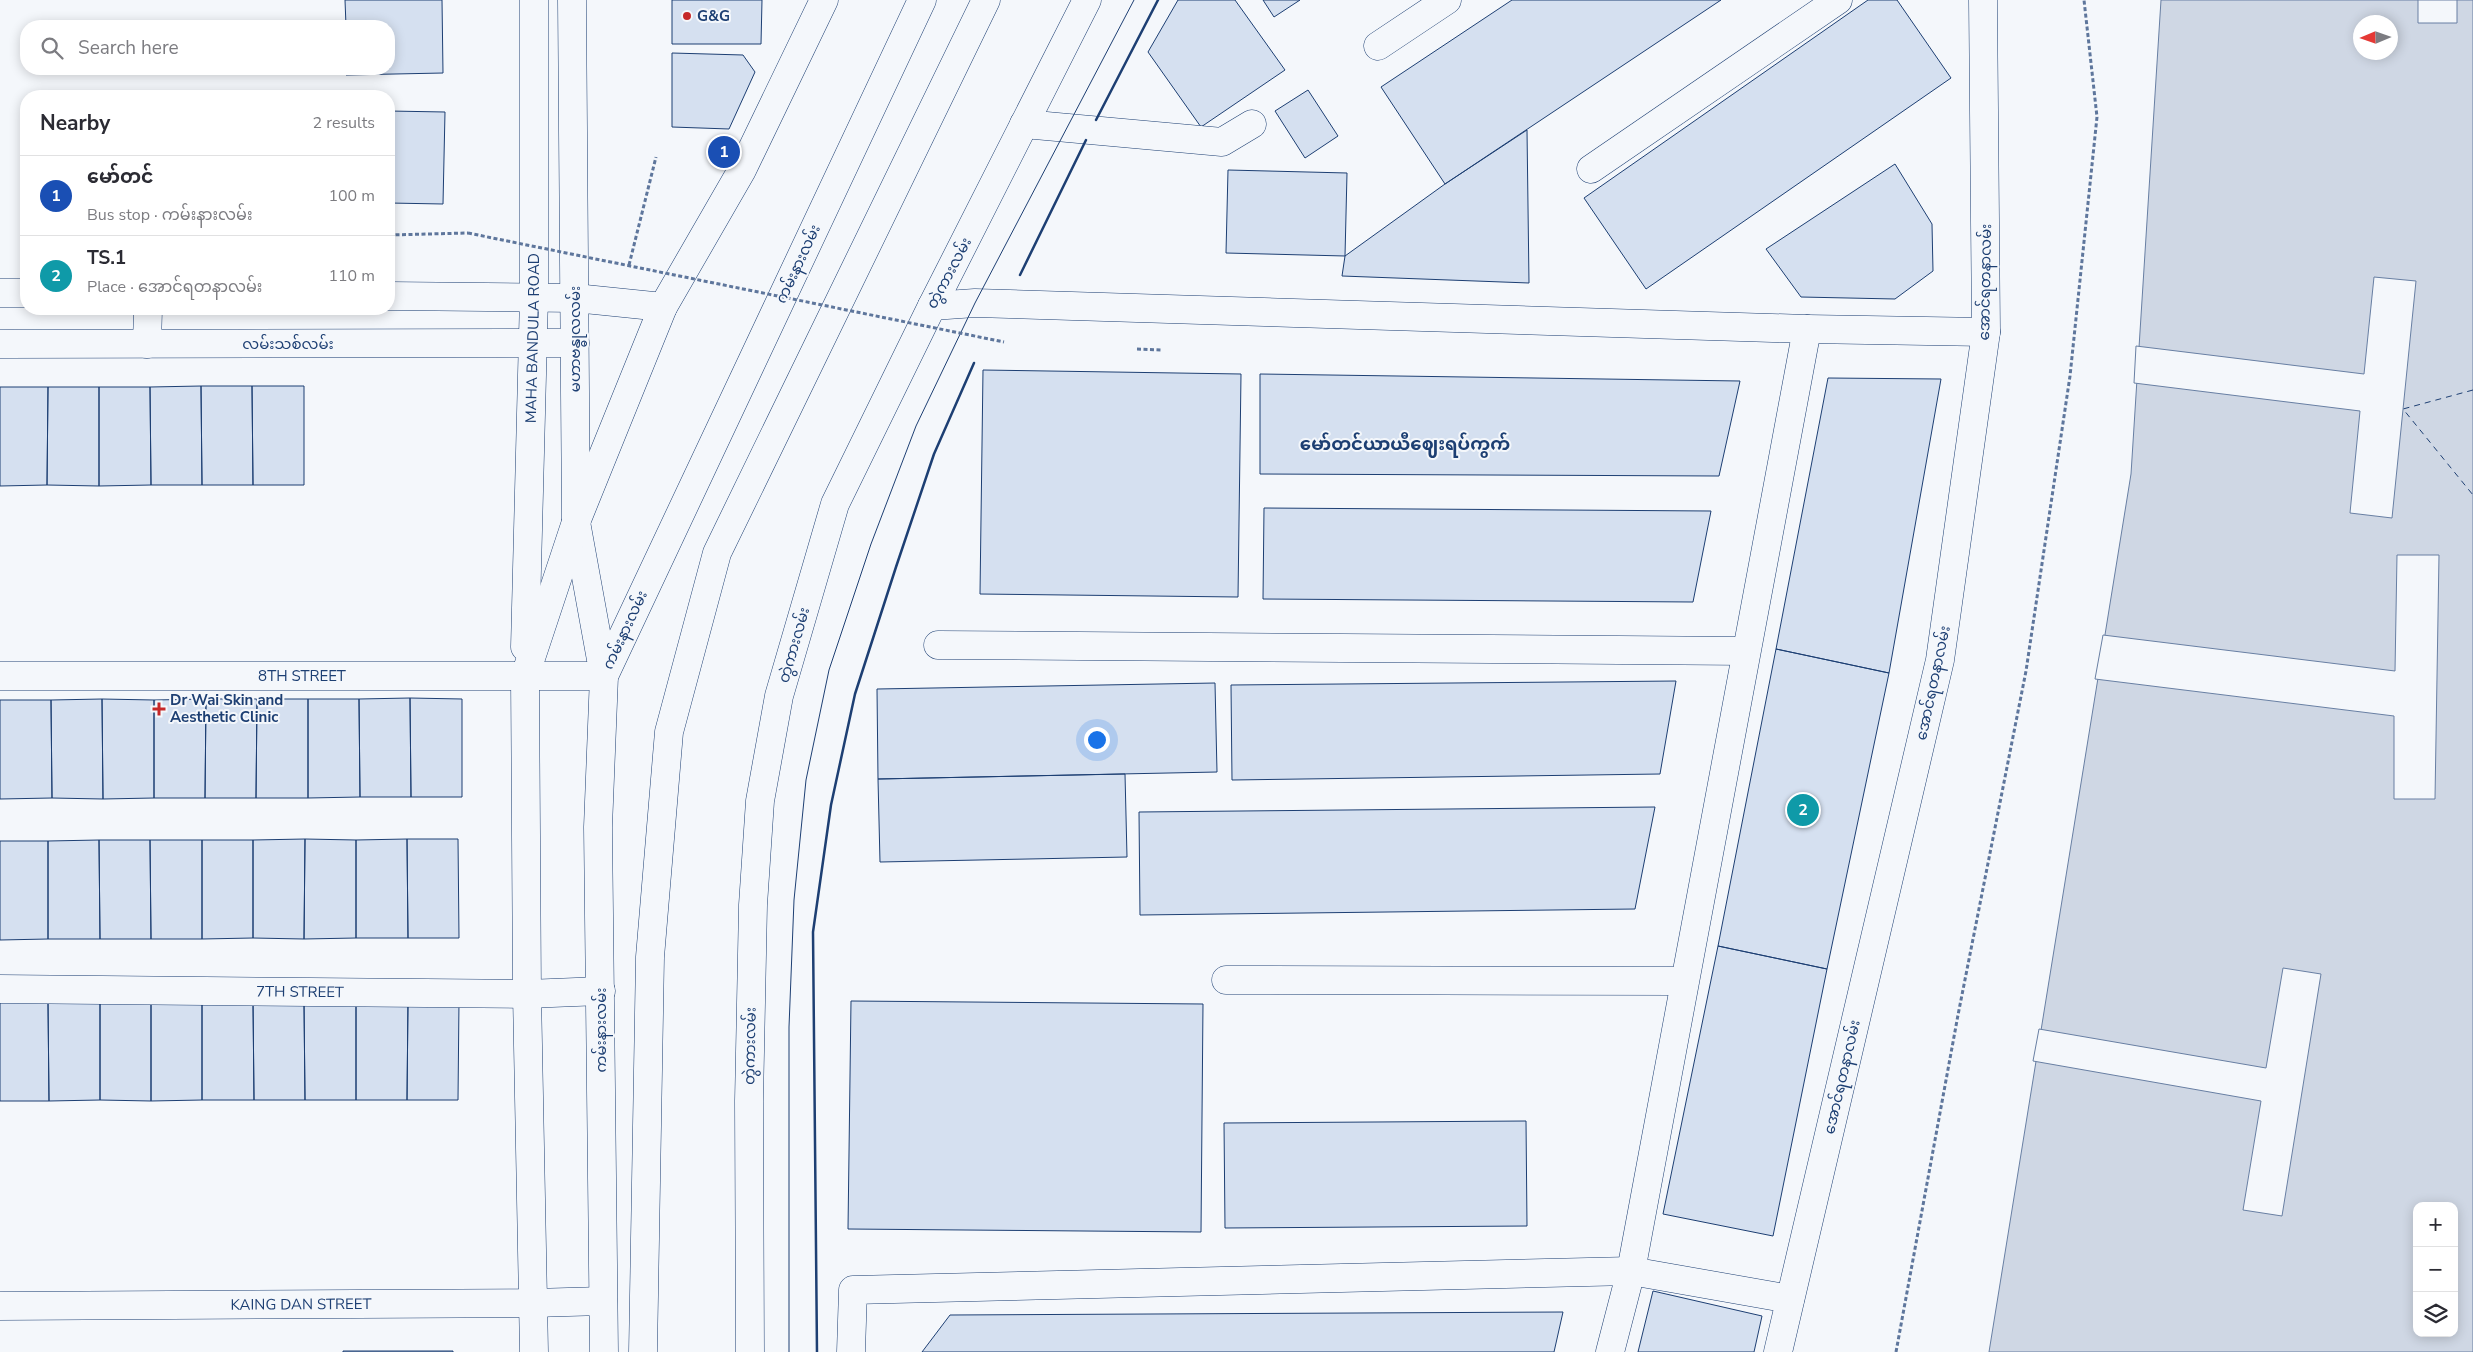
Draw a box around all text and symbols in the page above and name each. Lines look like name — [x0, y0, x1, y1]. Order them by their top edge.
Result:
place label: G&G — [697, 6, 730, 26]
marker: G&G — [681, 10, 693, 22]
north arrow — [2353, 15, 2398, 60]
search box — [20, 20, 395, 75]
icon: search — [38, 34, 66, 62]
text: Search here — [78, 35, 179, 61]
text: Nearby — [40, 109, 110, 137]
text: 2 results — [313, 112, 375, 134]
pin: 1 — [708, 133, 740, 171]
text: မော်တင် — [87, 164, 154, 190]
text: 1 — [51, 185, 61, 207]
text: 100 m — [328, 185, 375, 207]
text: Bus stop · ကမ်းနားလမ်း — [87, 204, 252, 226]
street label: ကမ်းနားလမ်း — [771, 221, 827, 308]
street label: အောင်ရတနာလမ်း — [1974, 224, 1998, 341]
street label: တွဲကားလမ်း — [922, 234, 977, 313]
text: TS.1 — [87, 245, 126, 271]
street label: MAHA BANDULA ROAD — [521, 253, 544, 423]
text: 2 — [51, 265, 61, 287]
text: 110 m — [328, 265, 375, 287]
text: Place · အောင်ရတနာလမ်း — [87, 276, 262, 298]
street label: မဟာဗန္ဓုလလမ်း — [565, 286, 587, 392]
street label: လမ်းသစ်လမ်း — [242, 334, 334, 354]
district label: မော်တင်ယာယီဈေးရပ်ကွက် — [1300, 432, 1510, 458]
street label: ကမ်းနားလမ်း — [598, 587, 654, 674]
street label: တွဲကားလမ်း — [774, 605, 815, 686]
street label: အောင်ရတနာလမ်း — [1911, 624, 1957, 743]
street label: 8TH STREET — [258, 666, 346, 686]
place label: Dr Wai Skin and Aesthetic Clinic — [170, 690, 283, 727]
marker: Dr Wai Skin and Aesthetic Clinic — [152, 702, 166, 716]
your location — [1084, 727, 1110, 753]
pin: 2 — [1787, 791, 1819, 829]
street label: 7TH STREET — [256, 981, 344, 1002]
street label: ကမ်းနားလမ်း — [591, 988, 613, 1072]
street label: တွဲကားလမ်း — [739, 1007, 762, 1085]
street label: အောင်ရတနာလမ်း — [1819, 1018, 1867, 1137]
map controls — [2413, 1202, 2458, 1337]
button: + — [2413, 1202, 2458, 1247]
button: − — [2413, 1247, 2458, 1292]
button: layers — [2413, 1292, 2458, 1337]
street label: KAING DAN STREET — [230, 1294, 372, 1315]

